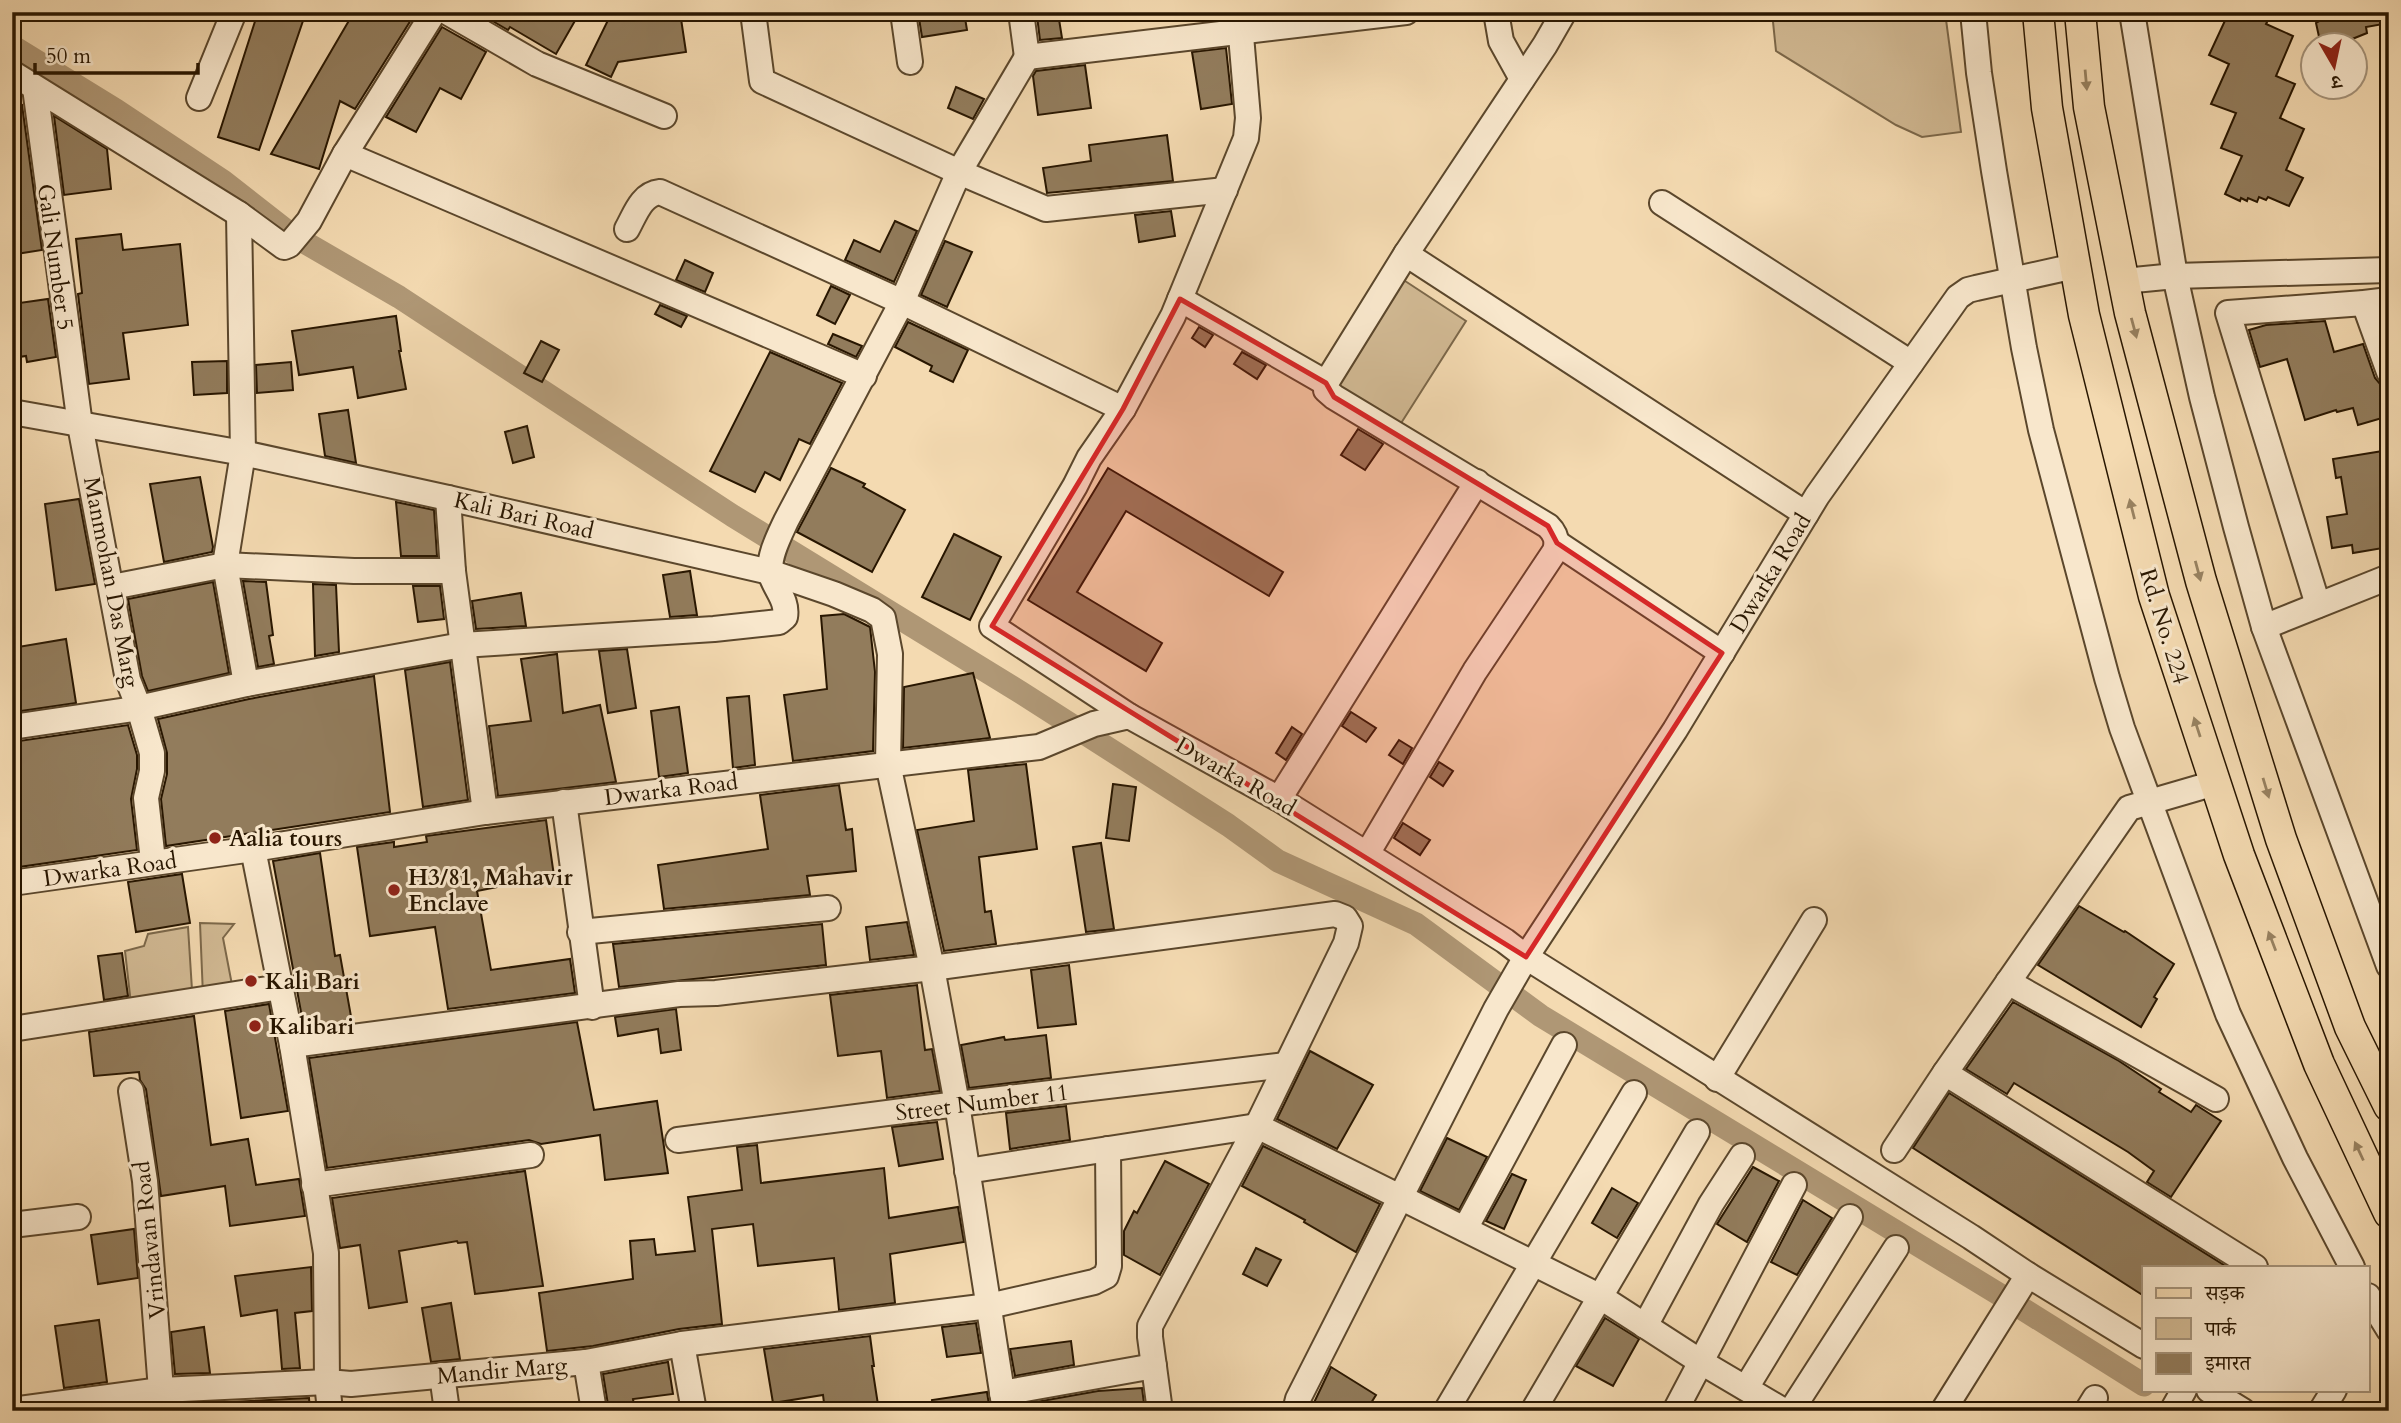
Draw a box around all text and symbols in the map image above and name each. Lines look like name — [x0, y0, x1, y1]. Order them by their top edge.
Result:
scale bar — [35, 32, 198, 76]
north arrow — [2300, 32, 2370, 102]
text: 50 m — [46, 42, 91, 71]
text: उ — [2328, 68, 2345, 96]
one-way arrow — [2081, 69, 2092, 91]
street label: Gali Number 5 — [30, 182, 81, 332]
one-way arrow — [2129, 317, 2140, 339]
street label: Manmohan Das Marg — [76, 474, 147, 690]
street label: Kali Bari Road — [451, 484, 598, 547]
one-way arrow — [2126, 498, 2137, 520]
street label: Dwarka Road — [1723, 507, 1819, 639]
one-way arrow — [2193, 560, 2204, 582]
street label: Rd. No. 224 — [2132, 564, 2197, 688]
one-way arrow — [2191, 716, 2202, 737]
street label: Dwarka Road — [1170, 729, 1302, 824]
street label: Dwarka Road — [602, 766, 740, 813]
one-way arrow — [2261, 778, 2271, 799]
place label: Aalia tours — [229, 823, 342, 854]
marker: Aalia tours — [207, 830, 223, 846]
street label: Dwarka Road — [41, 845, 180, 894]
place label: H3/81, Mahavir Enclave — [408, 862, 573, 919]
marker: H3/81, Mahavir Enclave — [386, 882, 402, 898]
one-way arrow — [2266, 931, 2277, 952]
place label: Kali Bari — [265, 966, 360, 997]
marker: Kali Bari — [243, 973, 259, 989]
place label: Kalibari — [269, 1011, 354, 1042]
marker: Kalibari — [247, 1018, 263, 1034]
street label: Street Number 11 — [894, 1077, 1070, 1128]
one-way arrow — [2354, 1141, 2365, 1161]
street label: Vrindavan Road — [126, 1159, 173, 1320]
legend — [2142, 1266, 2370, 1392]
text: सड़क — [2204, 1279, 2245, 1308]
text: पार्क — [2204, 1315, 2237, 1344]
street label: Mandir Marg — [436, 1349, 569, 1392]
text: इमारत — [2204, 1349, 2252, 1378]

